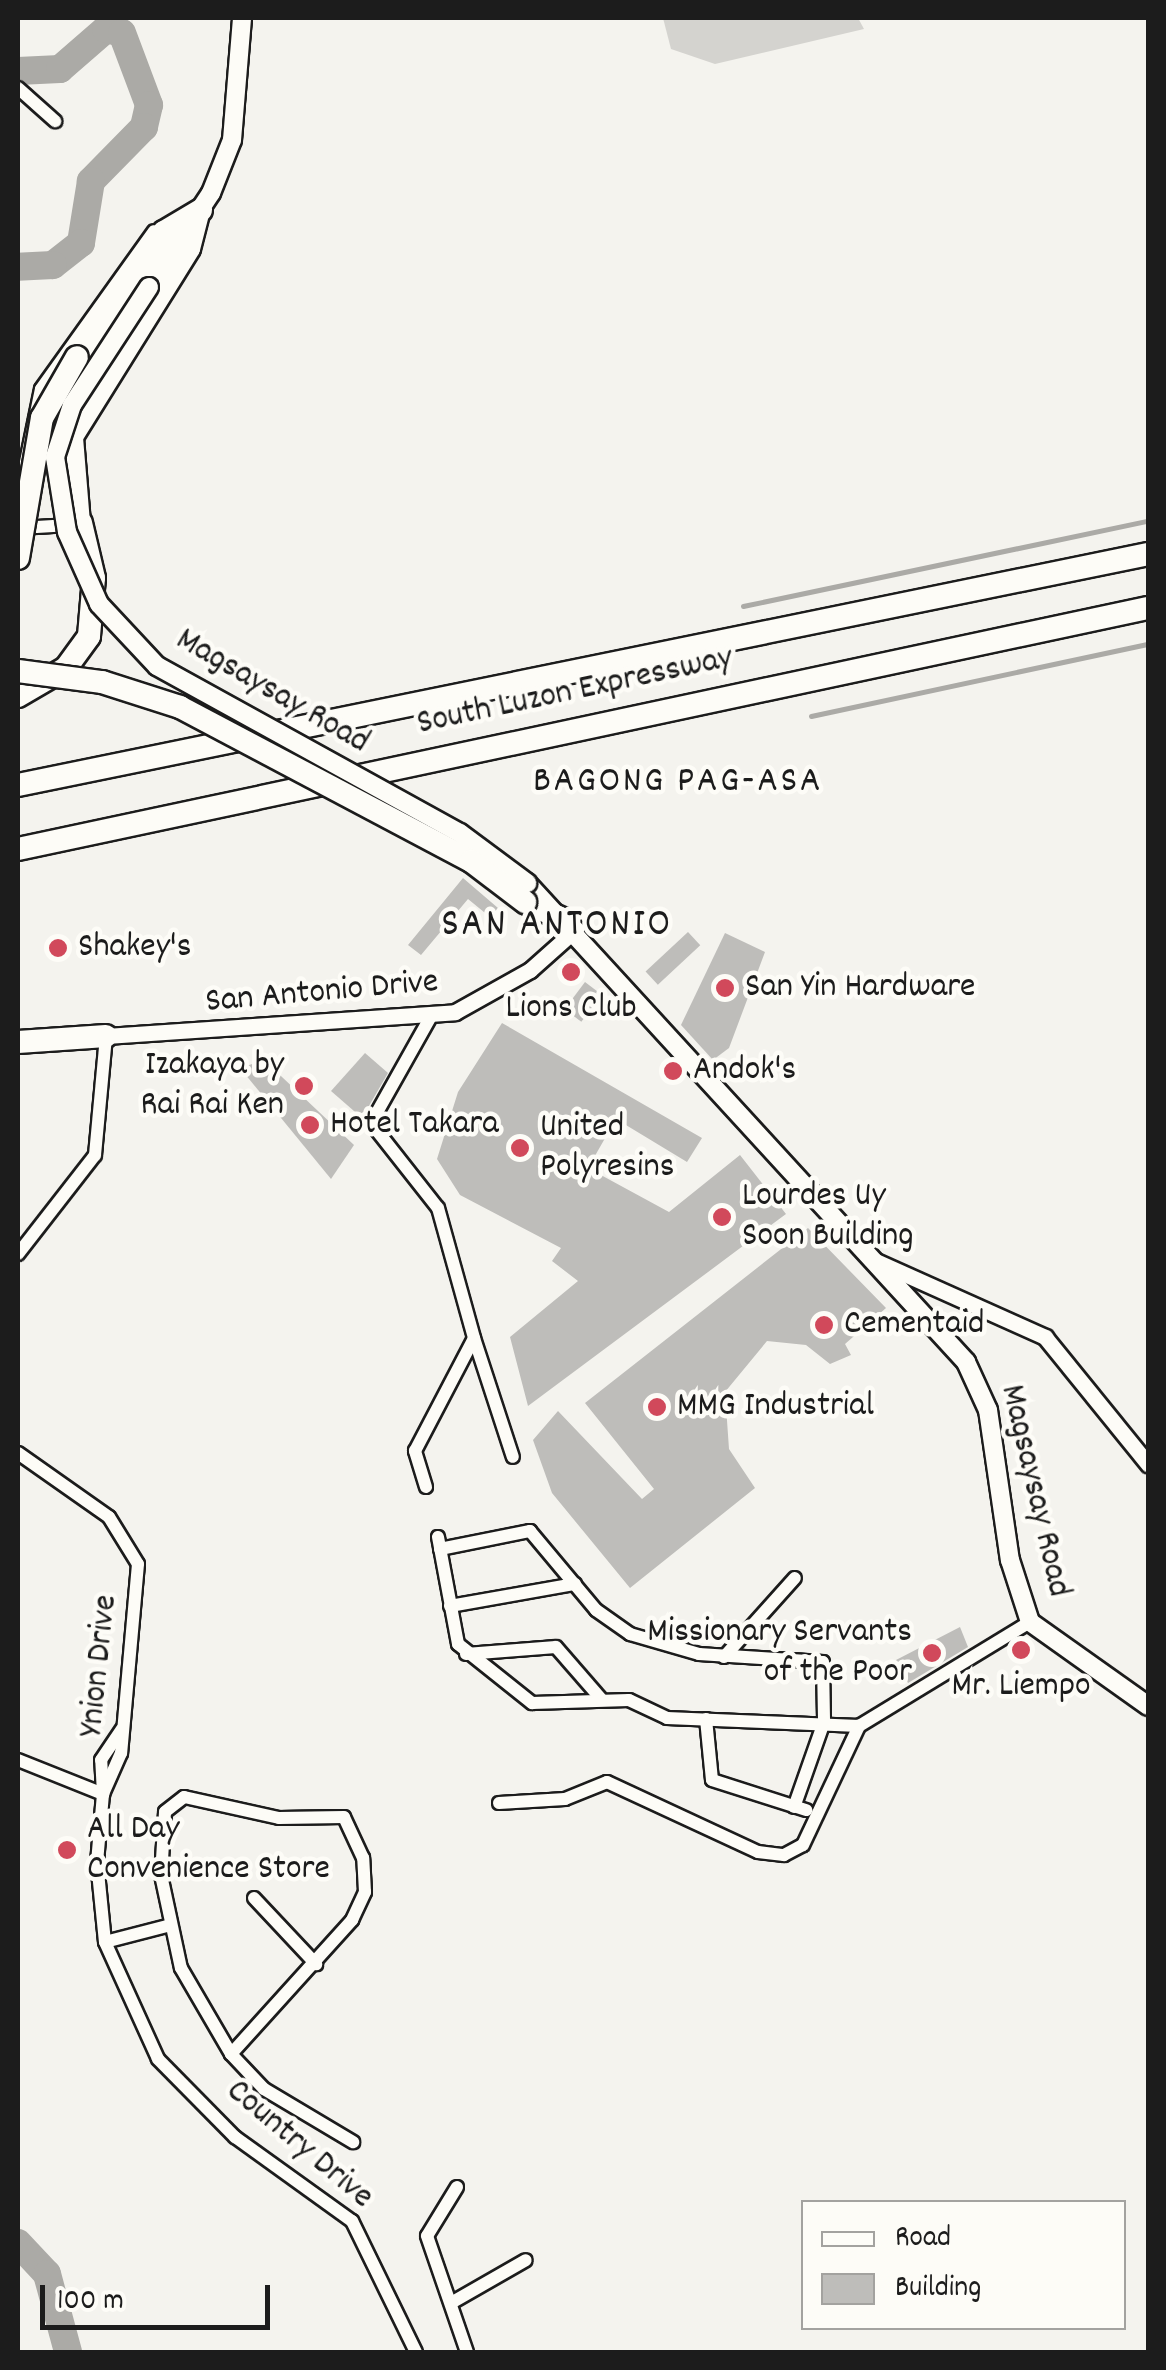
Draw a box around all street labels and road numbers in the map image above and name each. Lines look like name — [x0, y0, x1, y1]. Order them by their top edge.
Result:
street label: Magsaysay Road — [168, 620, 376, 764]
street label: South Luzon Expressway — [413, 638, 737, 746]
street label: San Antonio Drive — [204, 962, 440, 1024]
street label: Magsaysay Road — [989, 1381, 1079, 1601]
street label: Ynion Drive — [72, 1593, 128, 1739]
street label: Country Drive — [217, 2071, 381, 2219]

